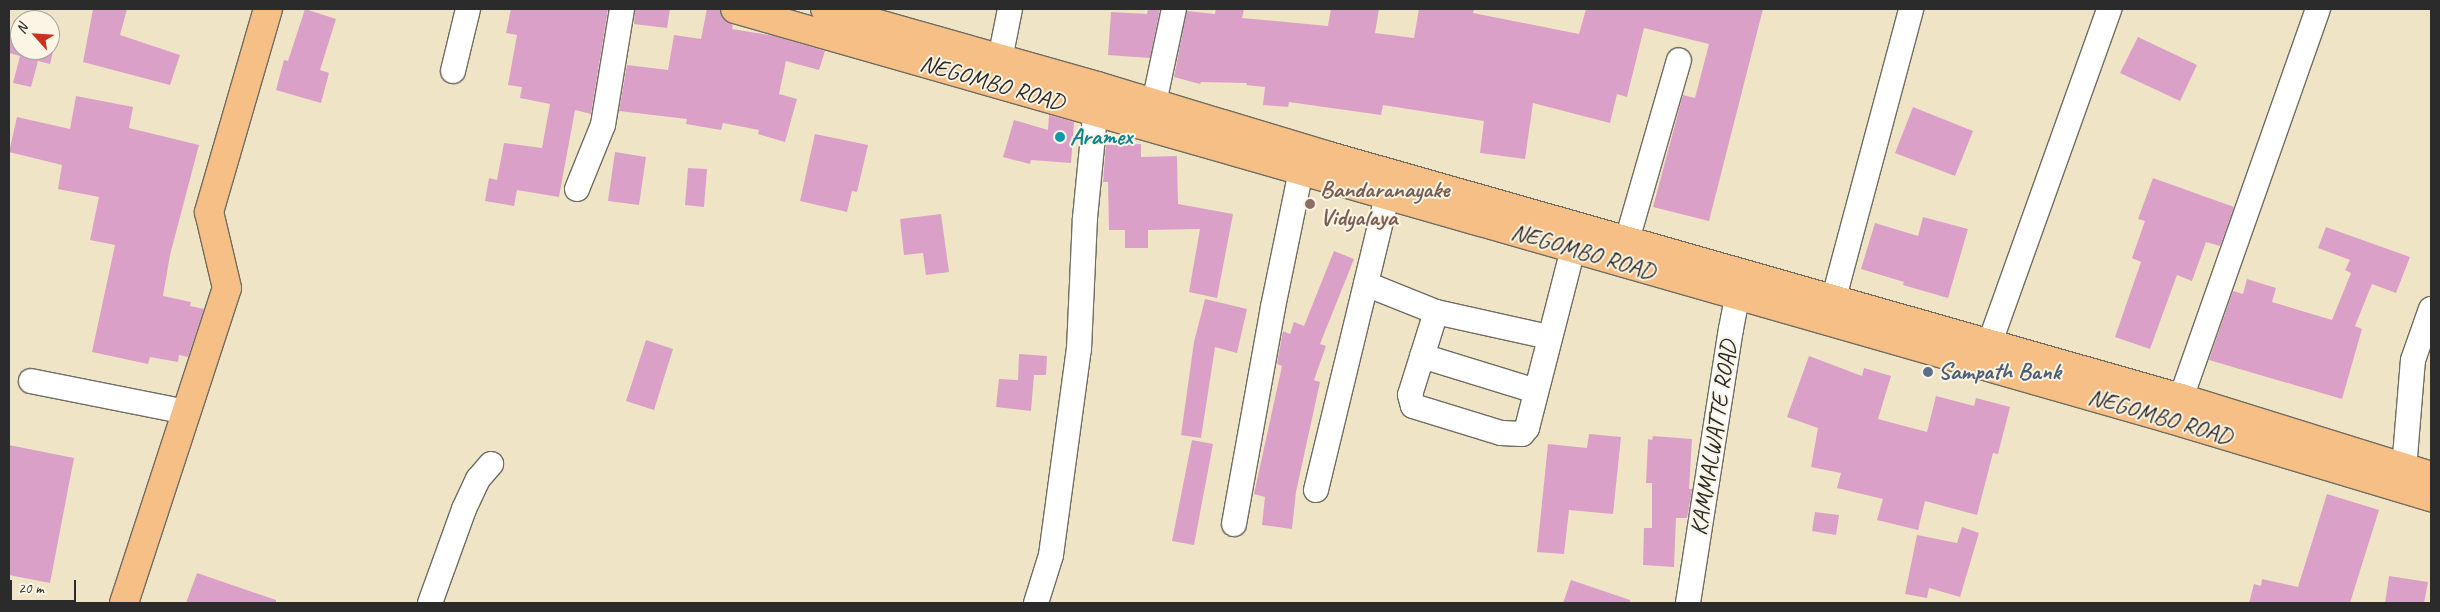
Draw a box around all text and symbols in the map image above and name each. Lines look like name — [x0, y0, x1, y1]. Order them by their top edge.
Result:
north arrow — [10, 10, 60, 60]
text: N — [12, 21, 32, 36]
street label: NEGOMBO ROAD — [916, 49, 1068, 117]
place label: Aramex — [1070, 123, 1132, 151]
marker: Aramex — [1054, 131, 1066, 143]
place label: Bandaranayake Vidyalaya — [1320, 176, 1449, 232]
marker: Bandaranayake Vidyalaya — [1304, 198, 1316, 210]
street label: NEGOMBO ROAD — [1507, 218, 1659, 286]
street label: KAMMALWATTE ROAD — [1684, 338, 1744, 538]
place label: Sampath Bank — [1938, 358, 2061, 386]
marker: Sampath Bank — [1922, 366, 1934, 378]
street label: NEGOMBO ROAD — [2084, 383, 2236, 451]
scale bar — [12, 570, 79, 602]
text: 20 m — [18, 579, 44, 598]

